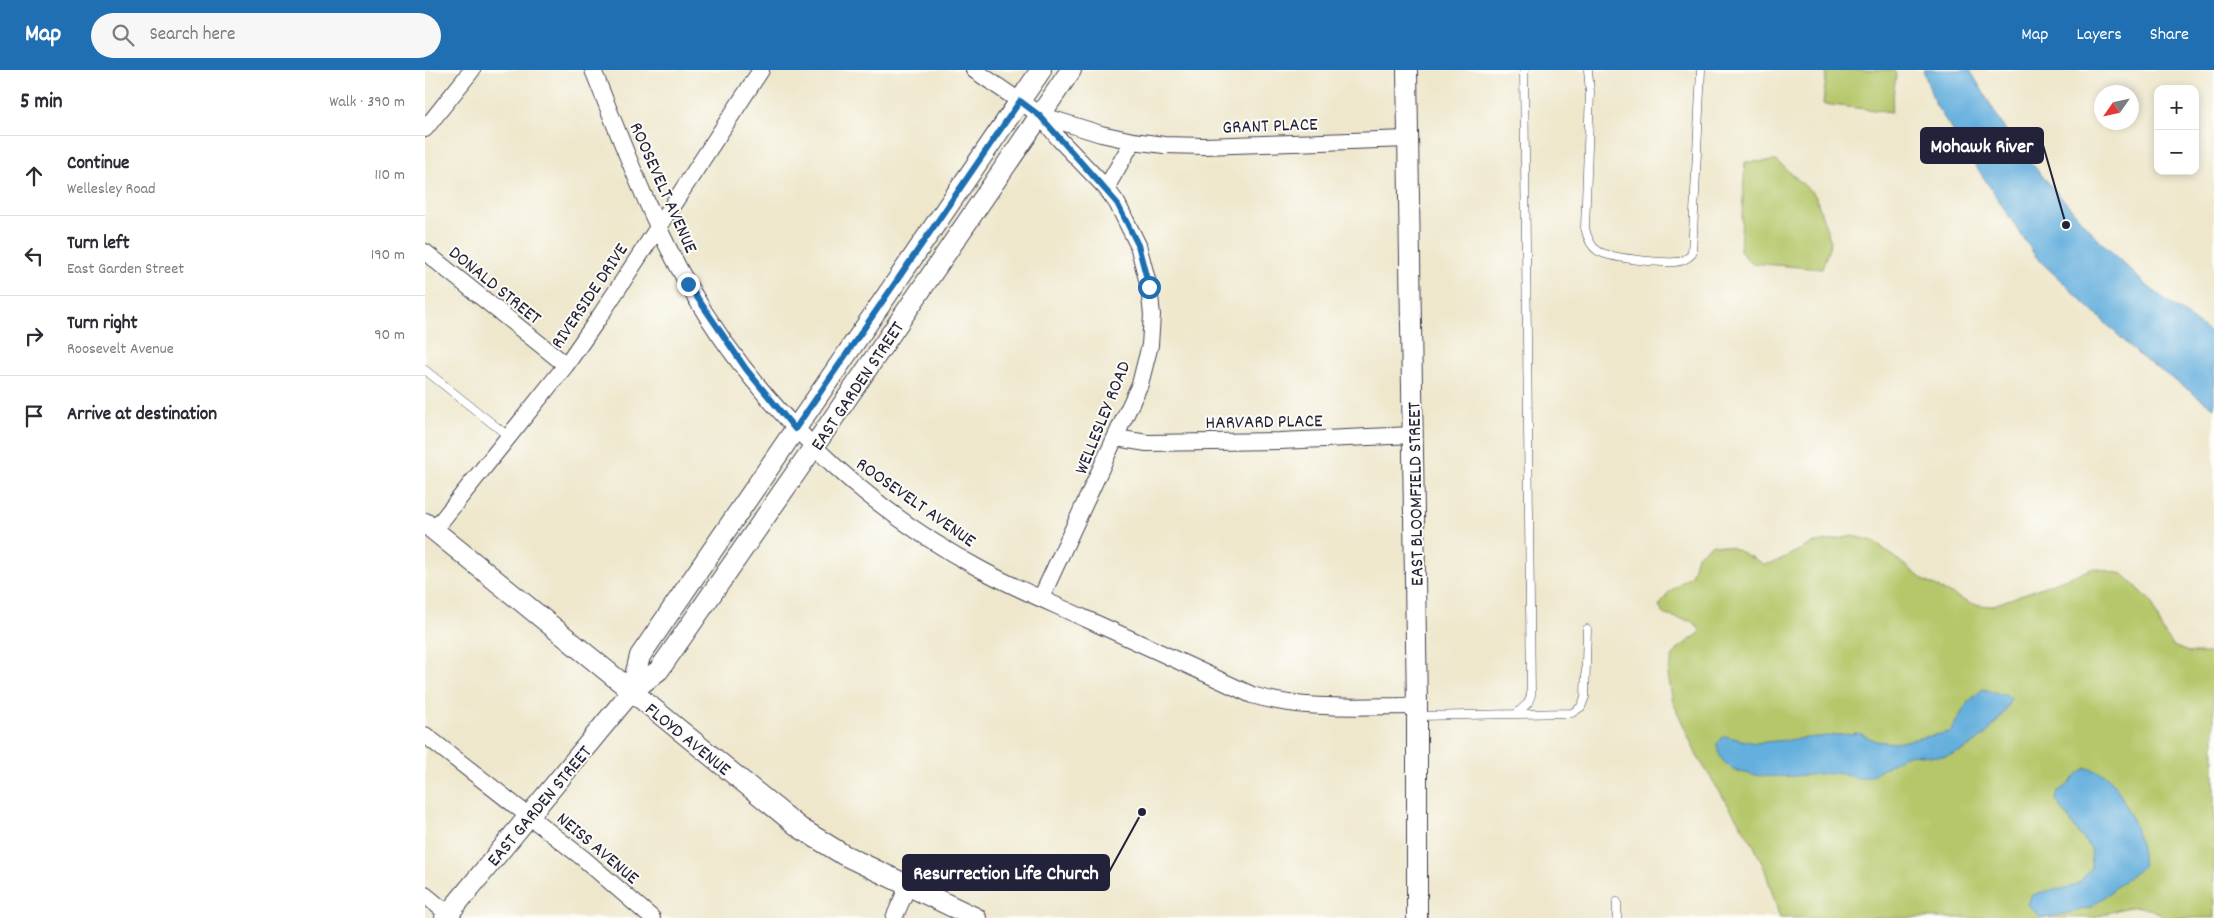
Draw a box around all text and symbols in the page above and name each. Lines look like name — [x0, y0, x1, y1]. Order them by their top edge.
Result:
search box — [91, 13, 441, 58]
text: Map — [25, 18, 61, 52]
icon: search — [109, 21, 137, 49]
text: Search here — [149, 22, 235, 49]
text: Map — [2021, 23, 2048, 48]
text: Layers — [2076, 23, 2122, 48]
text: Share — [2150, 23, 2189, 48]
north arrow — [2094, 85, 2139, 130]
map controls — [2154, 85, 2199, 175]
button: + — [2154, 85, 2199, 130]
text: 5 min — [20, 88, 63, 118]
text: Walk · 390 m — [329, 91, 405, 114]
street label: GRANT PLACE — [1222, 112, 1319, 143]
street label: ROOSEVELT AVENUE — [621, 119, 703, 259]
callout: Mohawk River — [1921, 128, 2043, 163]
button: − — [2154, 130, 2199, 175]
text: Mohawk River — [1931, 134, 2034, 162]
text: Continue — [67, 151, 129, 178]
icon: ahead — [20, 162, 48, 190]
text: 110 m — [375, 164, 405, 187]
text: Wellesley Road — [67, 178, 156, 201]
text: Turn left — [67, 231, 130, 258]
street label: RIVERSIDE DRIVE — [546, 239, 636, 355]
street label: DONALD STREET — [442, 241, 546, 333]
icon: left — [20, 242, 48, 270]
text: 190 m — [371, 244, 405, 267]
text: East Garden Street — [67, 258, 184, 281]
route end — [677, 273, 700, 296]
route start — [1138, 276, 1161, 299]
text: Turn right — [67, 311, 138, 338]
street label: EAST GARDEN STREET — [806, 317, 912, 457]
icon: right — [20, 322, 48, 350]
text: 90 m — [374, 324, 405, 347]
text: Roosevelt Avenue — [67, 338, 174, 361]
street label: WELLESLEY ROAD — [1069, 357, 1139, 479]
street label: EAST BLOOMFIELD STREET — [1402, 401, 1433, 586]
icon: arrive — [20, 402, 48, 430]
text: Arrive at destination — [67, 402, 217, 429]
street label: HARVARD PLACE — [1205, 409, 1323, 438]
street label: ROOSEVELT AVENUE — [850, 452, 981, 556]
street label: FLOYD AVENUE — [638, 698, 736, 784]
street label: EAST GARDEN STREET — [482, 741, 600, 874]
street label: NEISS AVENUE — [550, 807, 644, 893]
callout: Resurrection Life Church — [903, 855, 1109, 890]
text: Resurrection Life Church — [913, 861, 1099, 889]

